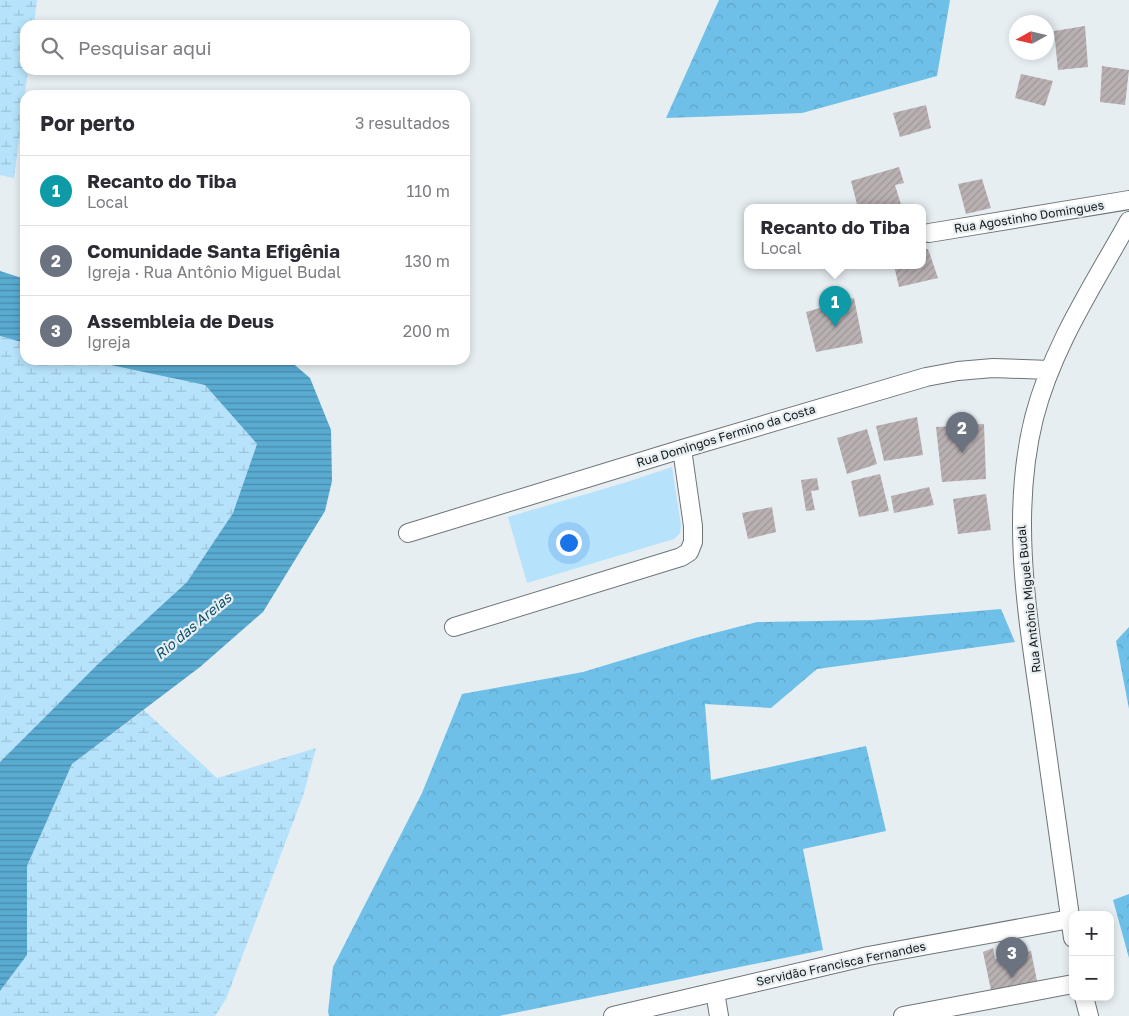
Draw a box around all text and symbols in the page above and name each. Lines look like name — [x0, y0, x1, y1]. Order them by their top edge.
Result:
north arrow — [1009, 15, 1054, 60]
search box — [20, 20, 470, 75]
icon: search — [38, 34, 66, 62]
text: Pesquisar aqui — [78, 36, 212, 59]
text: Por perto — [40, 110, 135, 136]
text: 3 resultados — [355, 113, 450, 133]
text: Recanto do Tiba — [87, 169, 236, 192]
text: 1 — [52, 181, 60, 201]
text: 110 m — [406, 181, 450, 201]
text: Local — [87, 192, 128, 212]
street label: Rua Agostinho Domingues — [953, 197, 1105, 236]
popup — [744, 204, 926, 269]
text: Recanto do Tiba — [760, 215, 910, 238]
text: Local — [760, 238, 802, 258]
text: Comunidade Santa Efigênia — [87, 239, 340, 262]
text: 2 — [51, 251, 61, 271]
text: 130 m — [405, 251, 450, 271]
text: Igreja · Rua Antônio Miguel Budal — [87, 262, 341, 282]
pin: 1 — [819, 286, 851, 327]
text: Assembleia de Deus — [87, 309, 274, 332]
text: 3 — [51, 321, 61, 341]
text: 200 m — [403, 321, 450, 341]
text: Igreja — [87, 332, 131, 352]
street label: Rua Domingos Fermino da Costa — [635, 401, 817, 470]
pin: 2 — [946, 412, 978, 453]
street label: Rua Antônio Miguel Budal — [1013, 524, 1044, 674]
your location — [556, 530, 582, 556]
water label: Rio das Areias — [151, 588, 235, 663]
map controls — [1069, 911, 1114, 1001]
button: + — [1069, 911, 1114, 956]
pin: 3 — [996, 937, 1028, 978]
street label: Servidão Francisca Fernandes — [755, 938, 927, 989]
button: − — [1069, 956, 1114, 1001]

